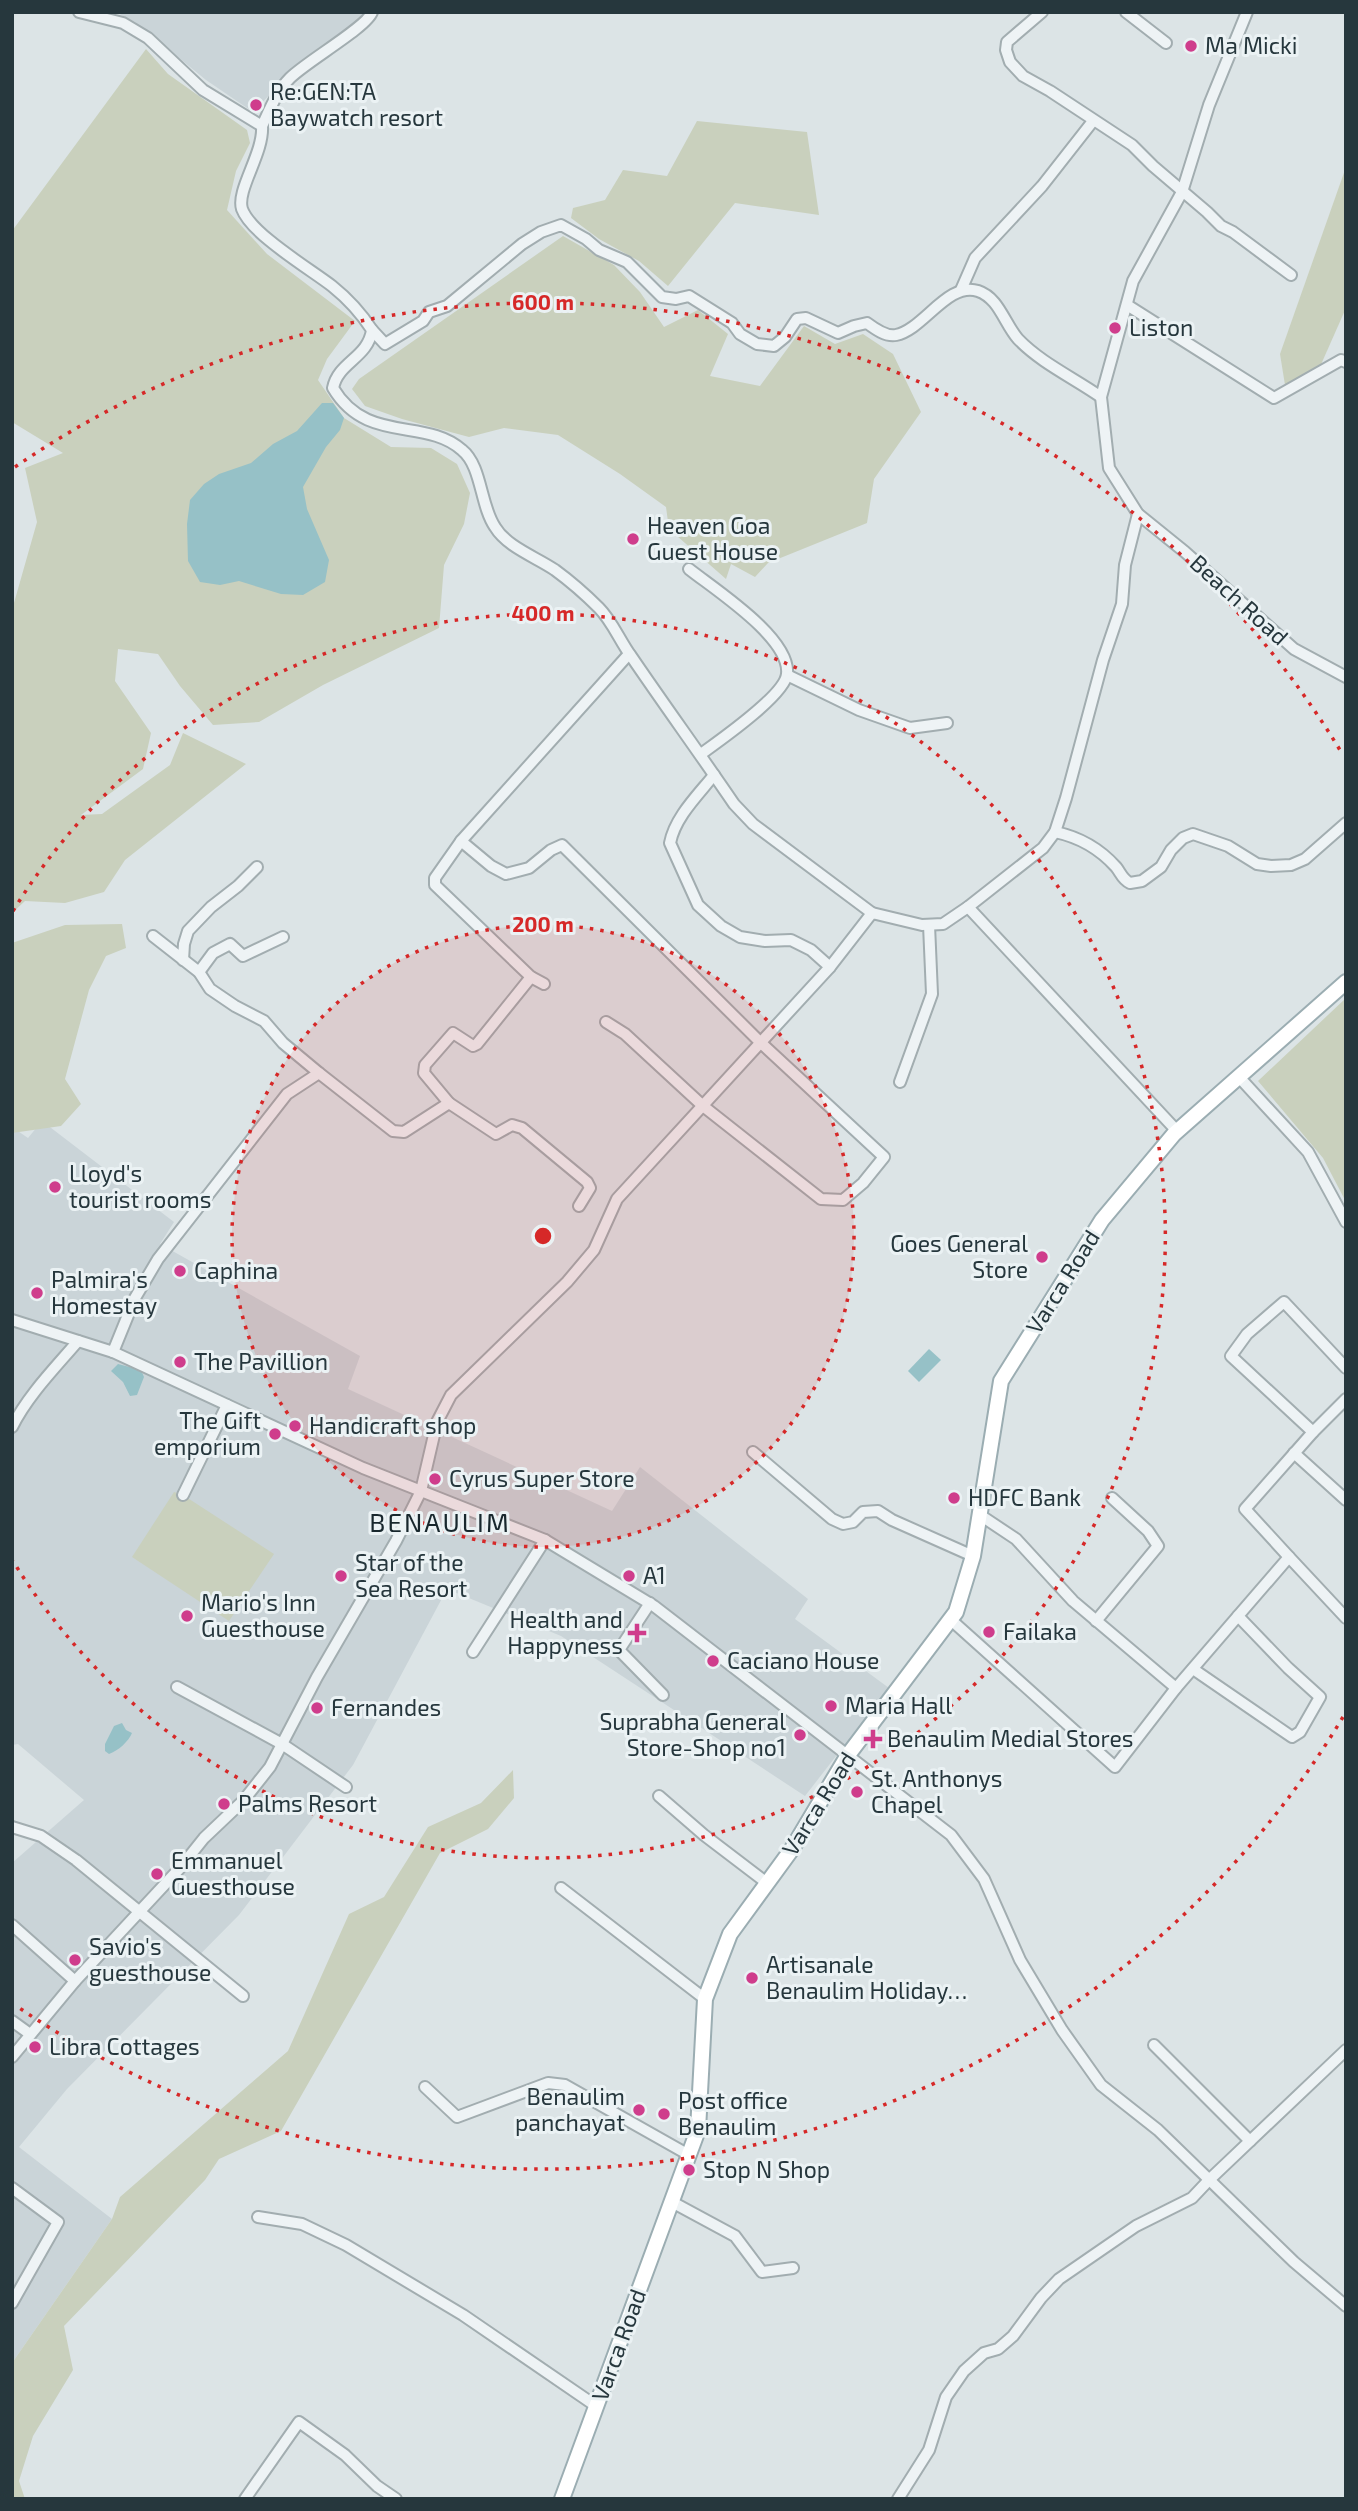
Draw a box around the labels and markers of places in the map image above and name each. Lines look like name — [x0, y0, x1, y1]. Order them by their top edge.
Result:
place label: Ma Micki — [1205, 31, 1297, 59]
marker: Ma Micki — [1183, 38, 1199, 54]
place label: Re:GEN:TA Baywatch resort — [270, 77, 443, 131]
marker: Re:GEN:TA Baywatch resort — [248, 97, 264, 113]
place label: Liston — [1129, 313, 1193, 341]
marker: Liston — [1107, 320, 1123, 336]
place label: Heaven Goa Guest House — [647, 511, 778, 565]
marker: Heaven Goa Guest House — [625, 531, 641, 547]
place label: Lloyd's tourist rooms — [69, 1159, 211, 1213]
marker: Lloyd's tourist rooms — [47, 1179, 63, 1195]
centre of rings — [531, 1224, 555, 1248]
place label: Goes General Store — [890, 1229, 1028, 1283]
marker: Goes General Store — [1034, 1249, 1050, 1265]
place label: Caphina — [194, 1256, 278, 1284]
marker: Caphina — [172, 1263, 188, 1279]
place label: Palmira's Homestay — [51, 1265, 157, 1319]
marker: Palmira's Homestay — [29, 1285, 45, 1301]
place label: The Pavillion — [194, 1347, 328, 1375]
marker: The Pavillion — [172, 1354, 188, 1370]
place label: The Gift emporium — [154, 1406, 261, 1460]
place label: Handicraft shop — [309, 1411, 476, 1439]
marker: Handicraft shop — [287, 1418, 303, 1434]
marker: The Gift emporium — [267, 1426, 283, 1442]
place label: Cyrus Super Store — [449, 1464, 635, 1492]
marker: Cyrus Super Store — [427, 1471, 443, 1487]
place label: HDFC Bank — [968, 1483, 1081, 1511]
marker: HDFC Bank — [946, 1490, 962, 1506]
place label: Star of the Sea Resort — [355, 1548, 467, 1602]
place label: A1 — [643, 1561, 666, 1589]
marker: Star of the Sea Resort — [333, 1568, 349, 1584]
marker: A1 — [621, 1568, 637, 1584]
place label: Mario's Inn Guesthouse — [201, 1588, 325, 1642]
place label: Health and Happyness — [507, 1605, 623, 1659]
marker: Mario's Inn Guesthouse — [179, 1608, 195, 1624]
place label: Failaka — [1003, 1617, 1077, 1645]
marker: Failaka — [981, 1624, 997, 1640]
marker: Health and Happyness — [629, 1625, 645, 1641]
place label: Caciano House — [727, 1646, 879, 1674]
marker: Caciano House — [705, 1653, 721, 1669]
place label: Maria Hall — [845, 1691, 952, 1719]
place label: Fernandes — [331, 1693, 441, 1721]
marker: Maria Hall — [823, 1698, 839, 1714]
marker: Fernandes — [309, 1700, 325, 1716]
place label: Suprabha General Store-Shop no1 — [599, 1707, 786, 1761]
place label: Benaulim Medial Stores — [887, 1724, 1134, 1752]
marker: Suprabha General Store-Shop no1 — [792, 1727, 808, 1743]
marker: Benaulim Medial Stores — [865, 1731, 881, 1747]
place label: St. Anthonys Chapel — [871, 1764, 1002, 1818]
marker: St. Anthonys Chapel — [849, 1784, 865, 1800]
place label: Palms Resort — [238, 1789, 377, 1817]
marker: Palms Resort — [216, 1796, 232, 1812]
place label: Emmanuel Guesthouse — [171, 1846, 295, 1900]
marker: Emmanuel Guesthouse — [149, 1866, 165, 1882]
place label: Savio's guesthouse — [89, 1932, 211, 1986]
place label: Artisanale Benaulim Holiday… — [766, 1950, 967, 2004]
marker: Savio's guesthouse — [67, 1952, 83, 1968]
marker: Artisanale Benaulim Holiday… — [744, 1970, 760, 1986]
place label: Libra Cottages — [49, 2032, 200, 2060]
marker: Libra Cottages — [27, 2039, 43, 2055]
place label: Benaulim panchayat — [515, 2082, 625, 2136]
place label: Post office Benaulim — [678, 2086, 788, 2140]
marker: Benaulim panchayat — [631, 2102, 647, 2118]
marker: Post office Benaulim — [656, 2106, 672, 2122]
place label: Stop N Shop — [703, 2155, 830, 2183]
marker: Stop N Shop — [681, 2162, 697, 2178]

